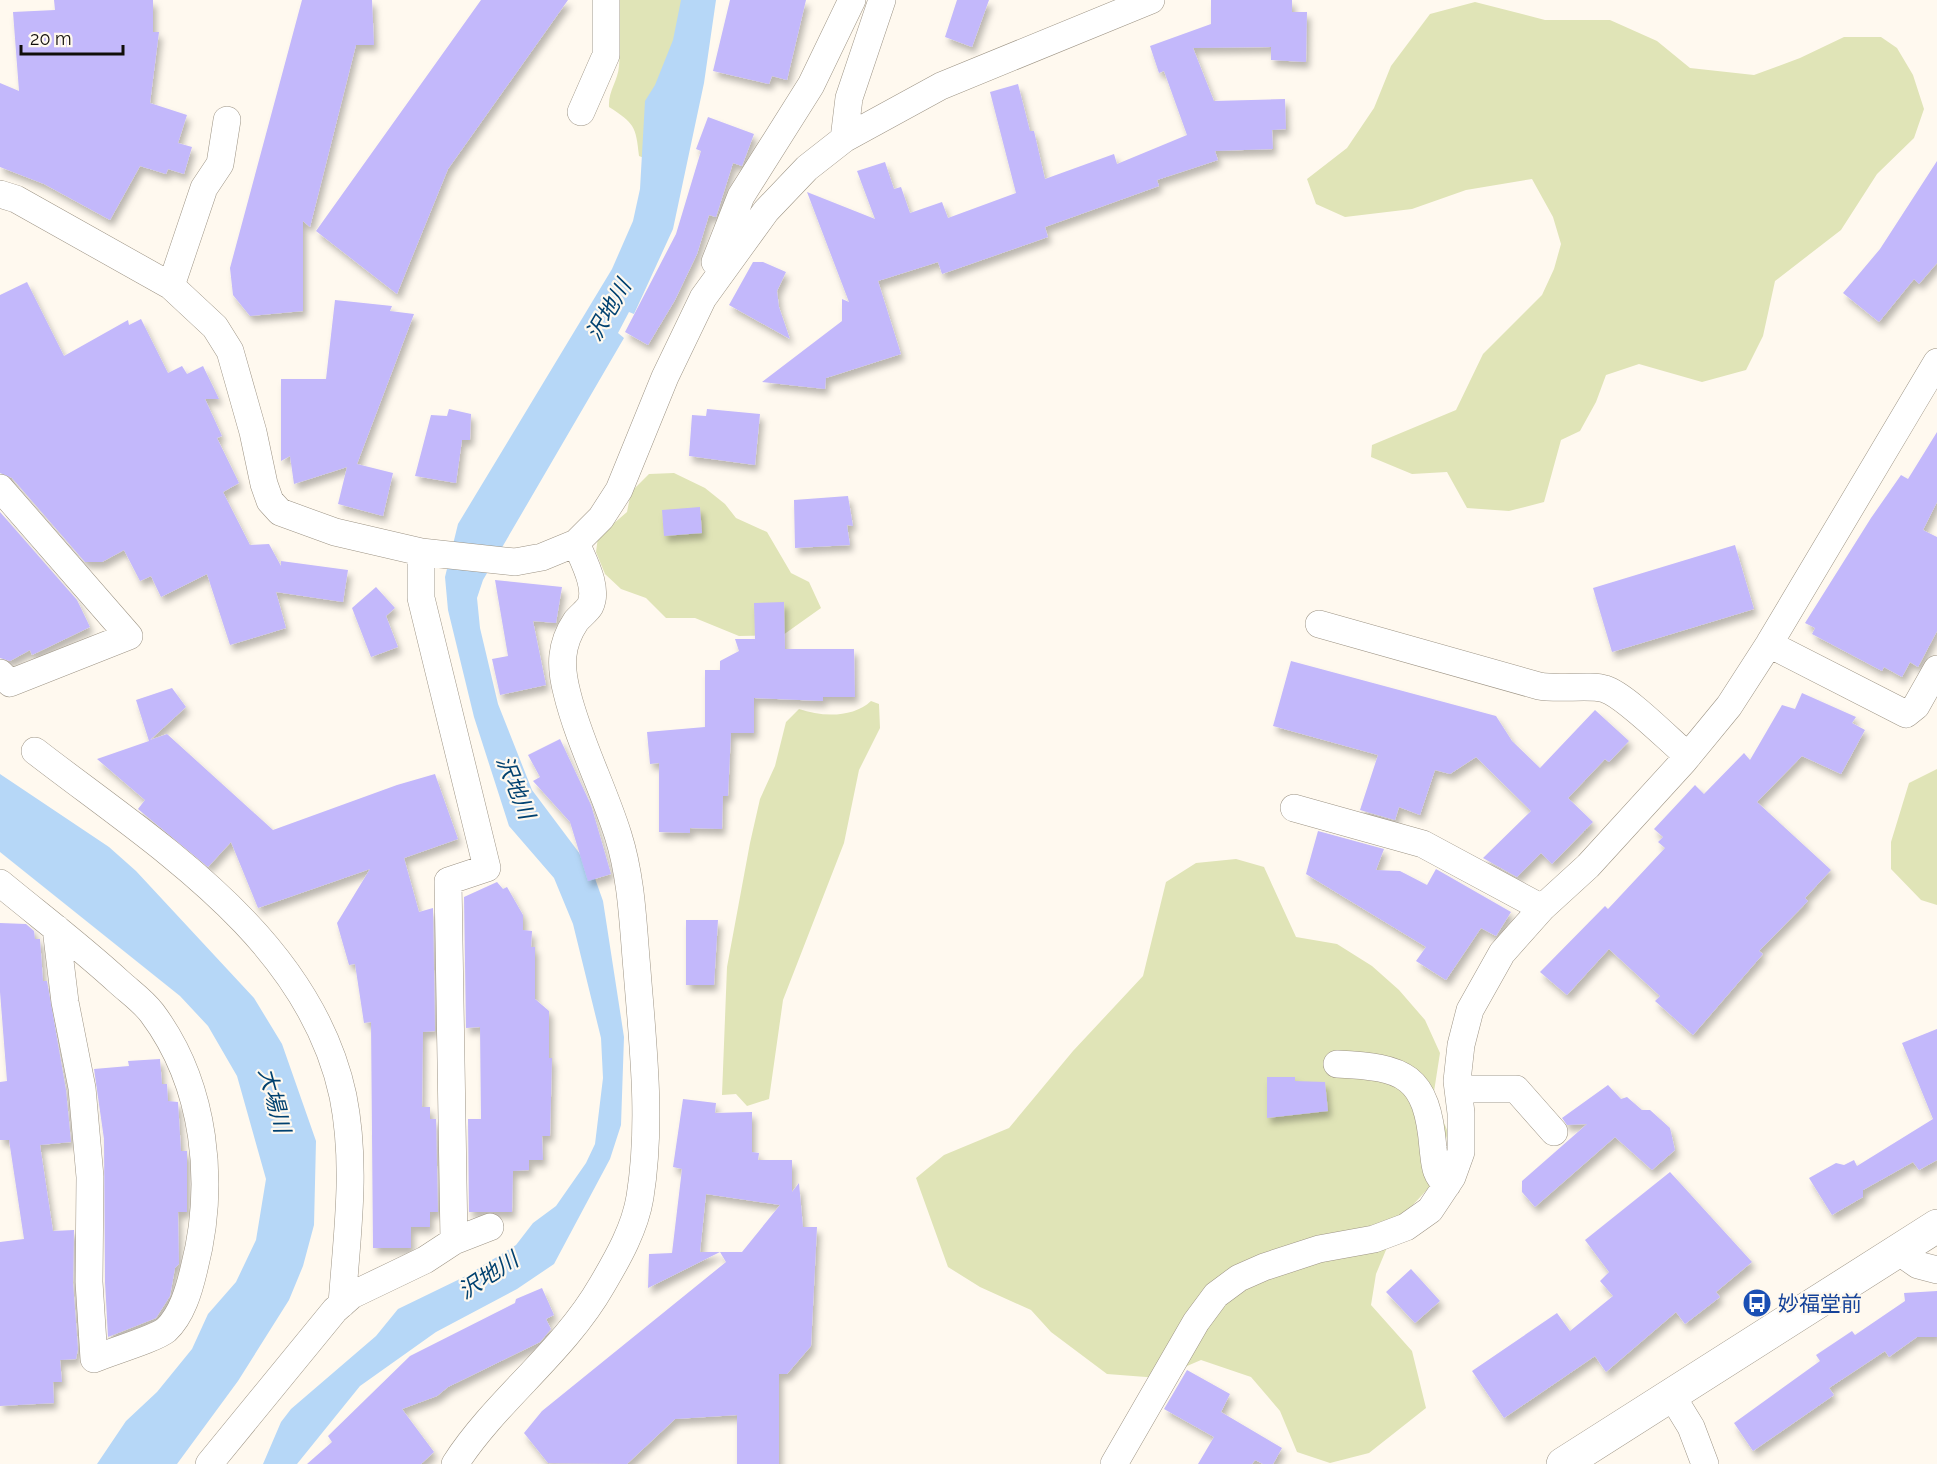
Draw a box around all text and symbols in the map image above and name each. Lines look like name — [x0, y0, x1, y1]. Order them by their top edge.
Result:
scale bar — [21, 18, 123, 56]
text: 20 m — [30, 28, 72, 49]
water label: 沢地川 — [580, 273, 637, 345]
water label: 沢地川 — [492, 752, 541, 824]
water label: 大場川 — [254, 1065, 297, 1137]
water label: 沢地川 — [453, 1245, 524, 1304]
bus stop icon: 妙福堂前 — [1741, 1287, 1773, 1319]
place label: 妙福堂前 — [1778, 1291, 1862, 1316]

